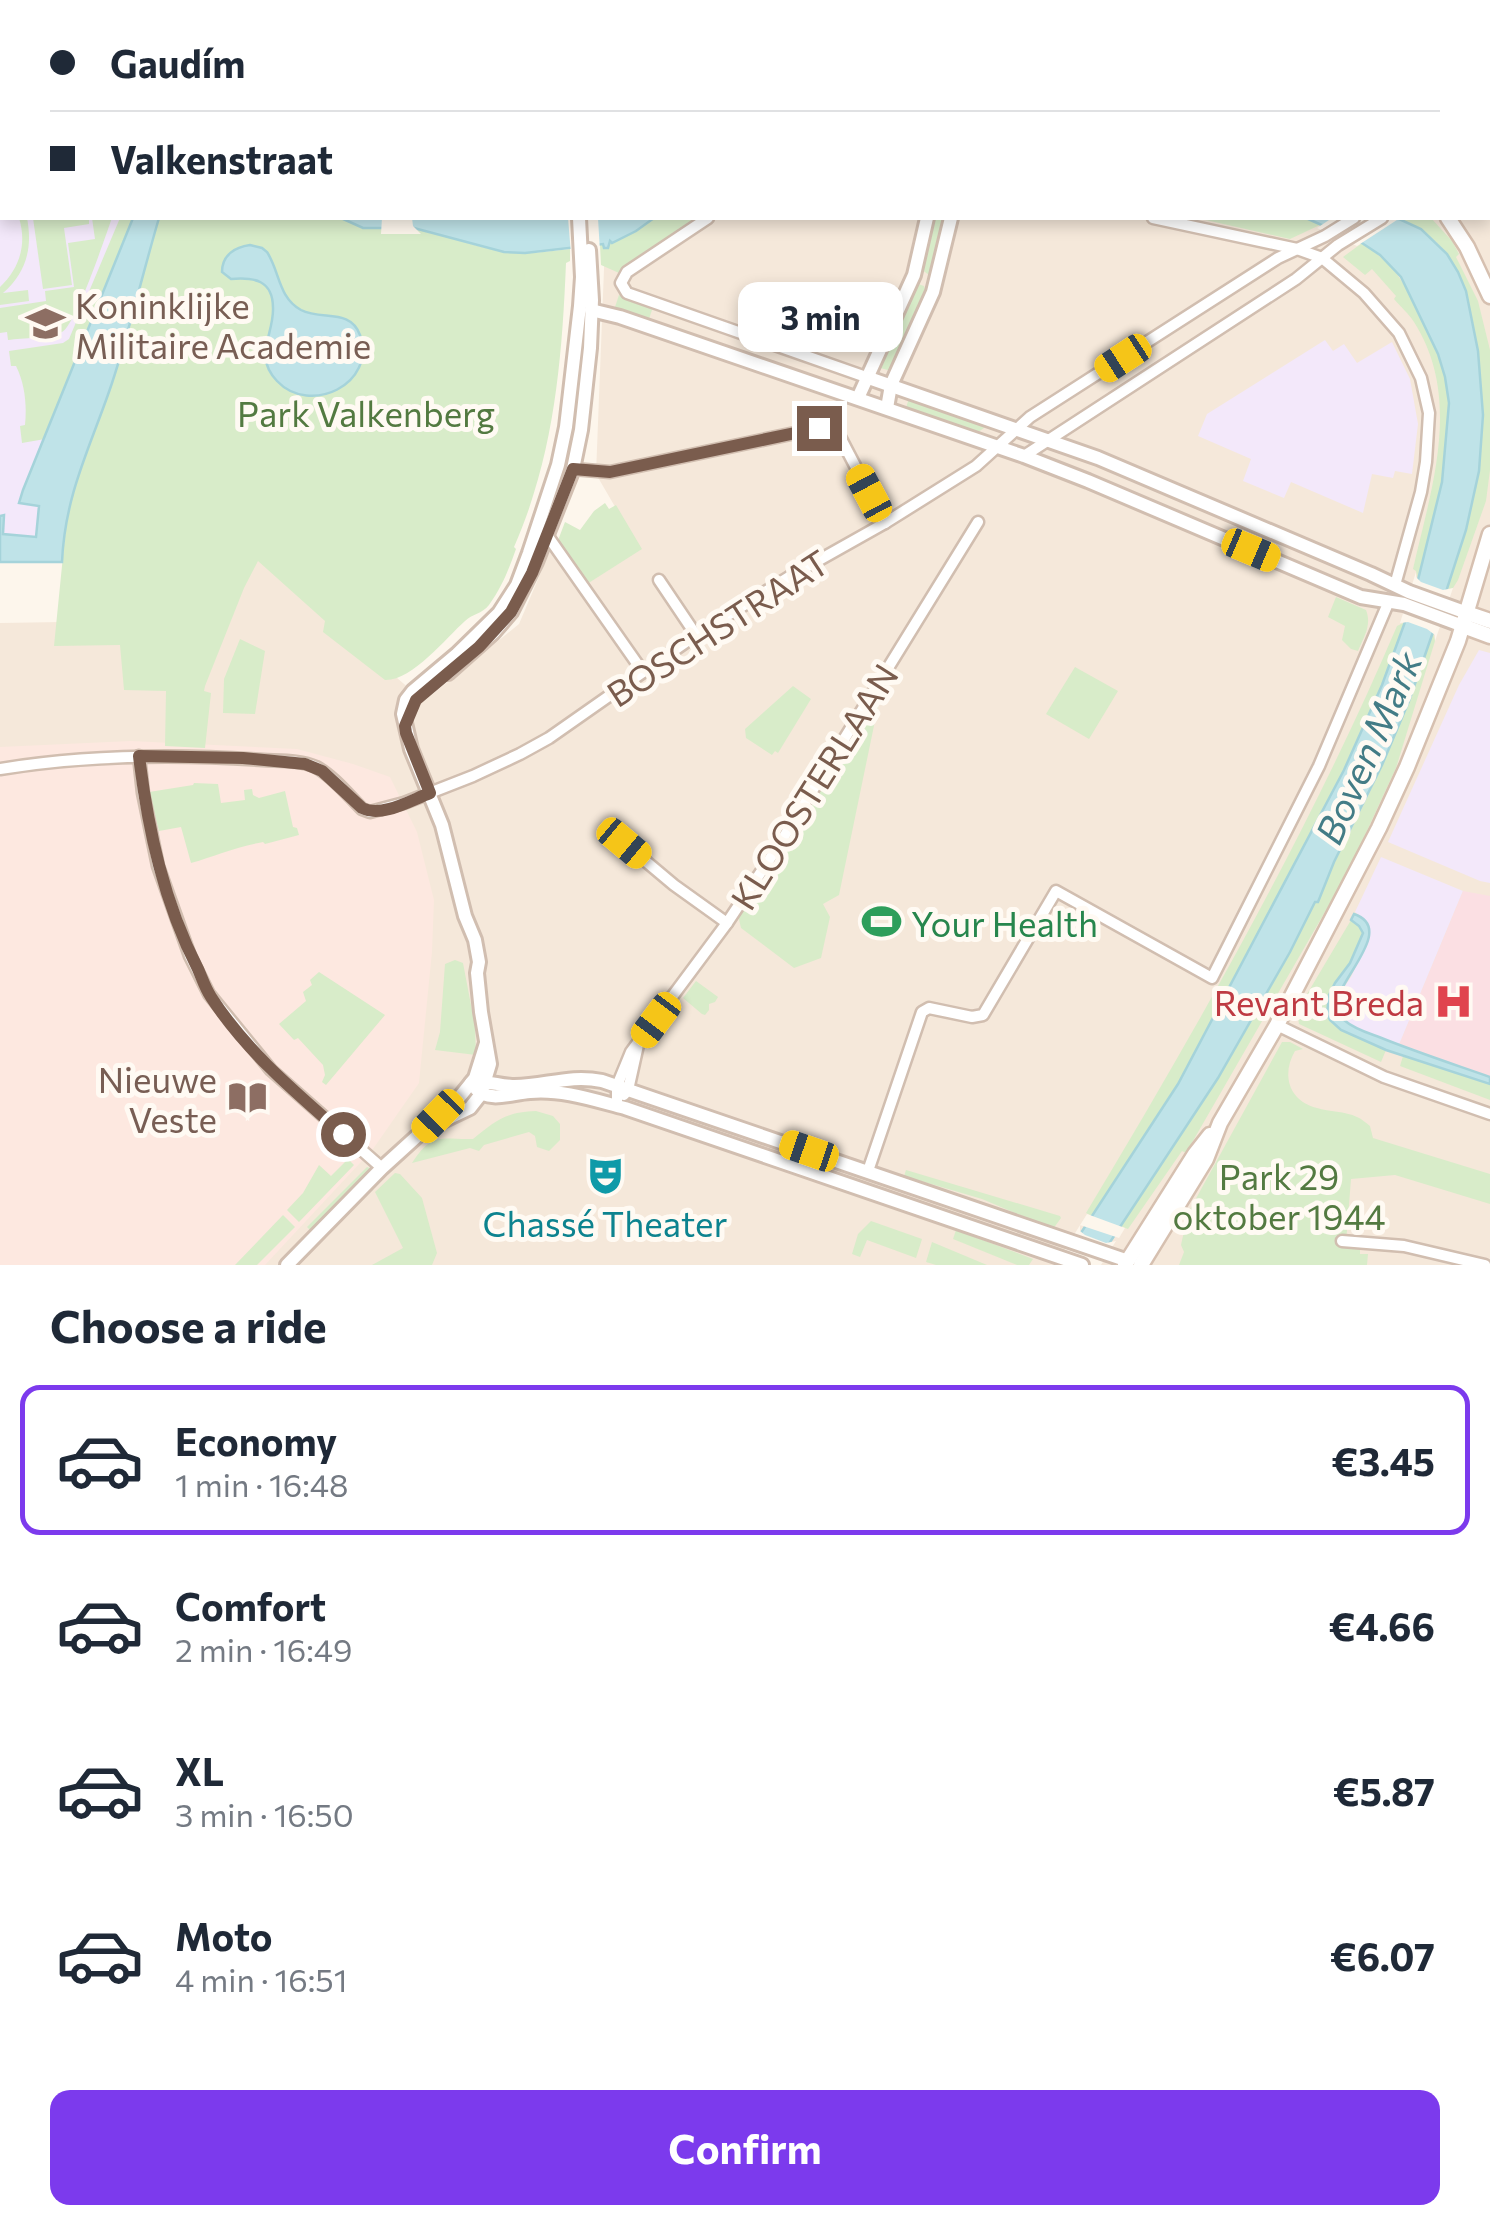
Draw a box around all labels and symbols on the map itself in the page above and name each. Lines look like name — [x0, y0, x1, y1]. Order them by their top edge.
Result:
place label: Koninklijke Militaire Academie — [75, 283, 371, 366]
callout: 3 min — [736, 283, 902, 353]
school or university icon: Koninklijke Militaire Academie — [24, 303, 66, 345]
car — [1090, 329, 1156, 387]
park label: Park Valkenberg — [237, 391, 495, 434]
route end — [797, 406, 842, 451]
car — [842, 459, 896, 527]
car — [1218, 524, 1284, 576]
street label: BOSCHSTRAAT — [598, 539, 836, 715]
water label: Boven Mark — [1304, 642, 1431, 851]
street label: KLOOSTERLAAN — [720, 655, 906, 917]
car — [591, 812, 657, 874]
sports icon: Your Health — [860, 901, 902, 943]
place label: Your Health — [911, 901, 1098, 944]
place label: Revant Breda — [1214, 980, 1424, 1023]
hospital icon: Revant Breda — [1433, 980, 1475, 1022]
car — [626, 987, 686, 1053]
place label: Nieuwe Veste — [98, 1057, 217, 1140]
library icon: Nieuwe Veste — [226, 1077, 268, 1119]
car — [406, 1084, 470, 1148]
route start — [321, 1112, 366, 1157]
car — [776, 1127, 842, 1175]
theatre icon: Chassé Theater — [584, 1154, 626, 1196]
park label: Park 29 oktober 1944 — [1173, 1154, 1385, 1237]
place label: Chassé Theater — [482, 1201, 728, 1244]

